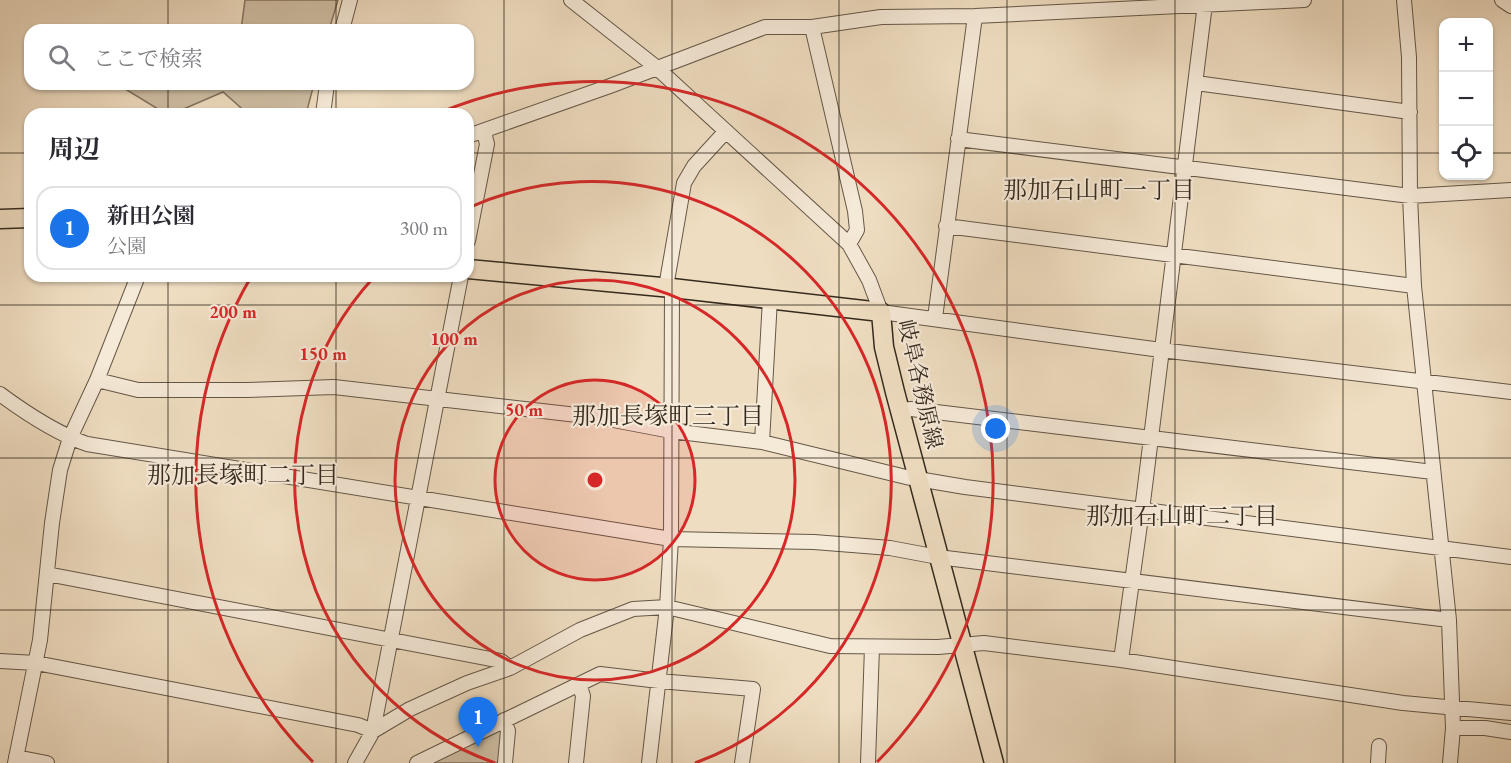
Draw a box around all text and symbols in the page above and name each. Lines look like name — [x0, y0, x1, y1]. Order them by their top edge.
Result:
map controls — [1439, 18, 1493, 180]
button: + — [1439, 18, 1493, 72]
search box — [24, 24, 474, 90]
icon: search — [45, 41, 78, 74]
text: ここで検索 — [93, 44, 203, 73]
button: − — [1439, 72, 1493, 126]
button: locate — [1439, 126, 1493, 180]
text: 周辺 — [48, 132, 100, 166]
district label: 那加石山町一丁目 — [1003, 174, 1195, 205]
text: 新田公園 — [107, 201, 195, 230]
text: 1 — [64, 215, 75, 241]
text: 300 m — [400, 215, 448, 241]
text: 公園 — [107, 233, 147, 259]
text: 200 m — [209, 300, 257, 323]
street label: 岐阜各務原線 — [892, 317, 949, 452]
text: 100 m — [430, 327, 478, 350]
text: 150 m — [299, 342, 347, 365]
text: 50 m — [505, 398, 543, 421]
district label: 那加長塚町三丁目 — [572, 400, 764, 431]
your location — [981, 414, 1010, 443]
district label: 那加長塚町二丁目 — [147, 459, 339, 490]
centre of rings — [585, 470, 605, 490]
district label: 那加石山町二丁目 — [1086, 500, 1278, 531]
pin: 1 — [458, 698, 498, 747]

